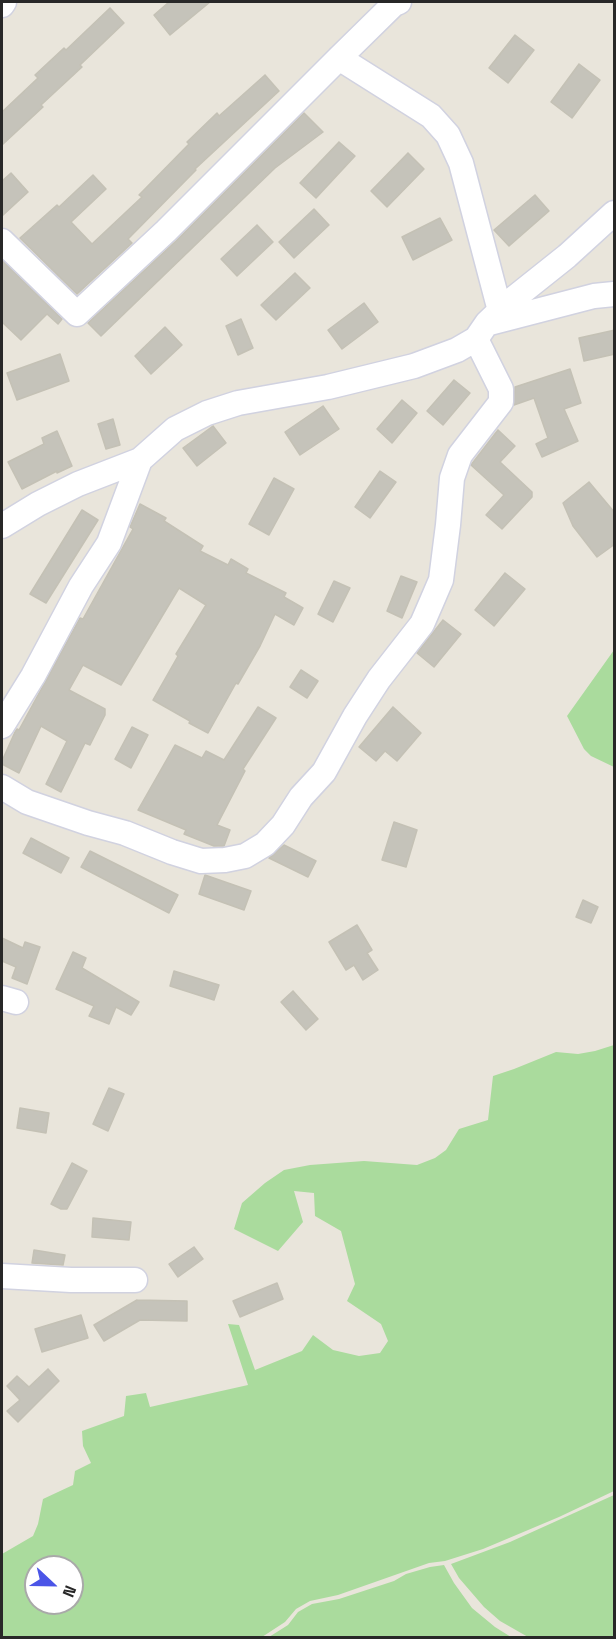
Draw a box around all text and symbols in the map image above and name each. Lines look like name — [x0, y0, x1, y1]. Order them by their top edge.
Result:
north arrow — [24, 1555, 84, 1615]
text: N — [58, 1582, 81, 1600]

